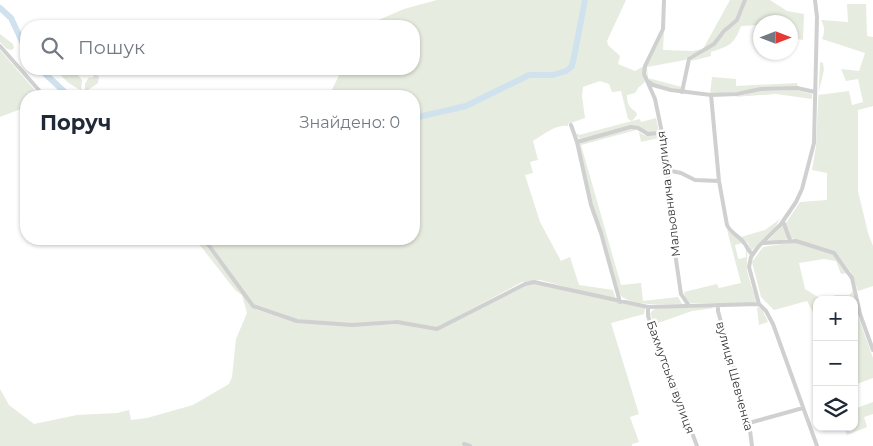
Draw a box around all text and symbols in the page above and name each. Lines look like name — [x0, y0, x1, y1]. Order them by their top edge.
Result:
north arrow — [753, 15, 798, 60]
search box — [20, 20, 420, 75]
icon: search — [38, 34, 66, 62]
text: Пошук — [78, 36, 145, 59]
text: Поруч — [40, 110, 111, 135]
text: Знайдено: 0 — [299, 113, 400, 132]
street label: Мальовнича вулиця — [653, 130, 683, 258]
map controls — [813, 296, 858, 431]
button: + — [813, 296, 858, 341]
street label: Бахмутська вулиця — [644, 318, 698, 436]
street label: вулиця Шевченка — [713, 320, 757, 432]
button: − — [813, 341, 858, 386]
button: layers — [813, 386, 858, 431]

